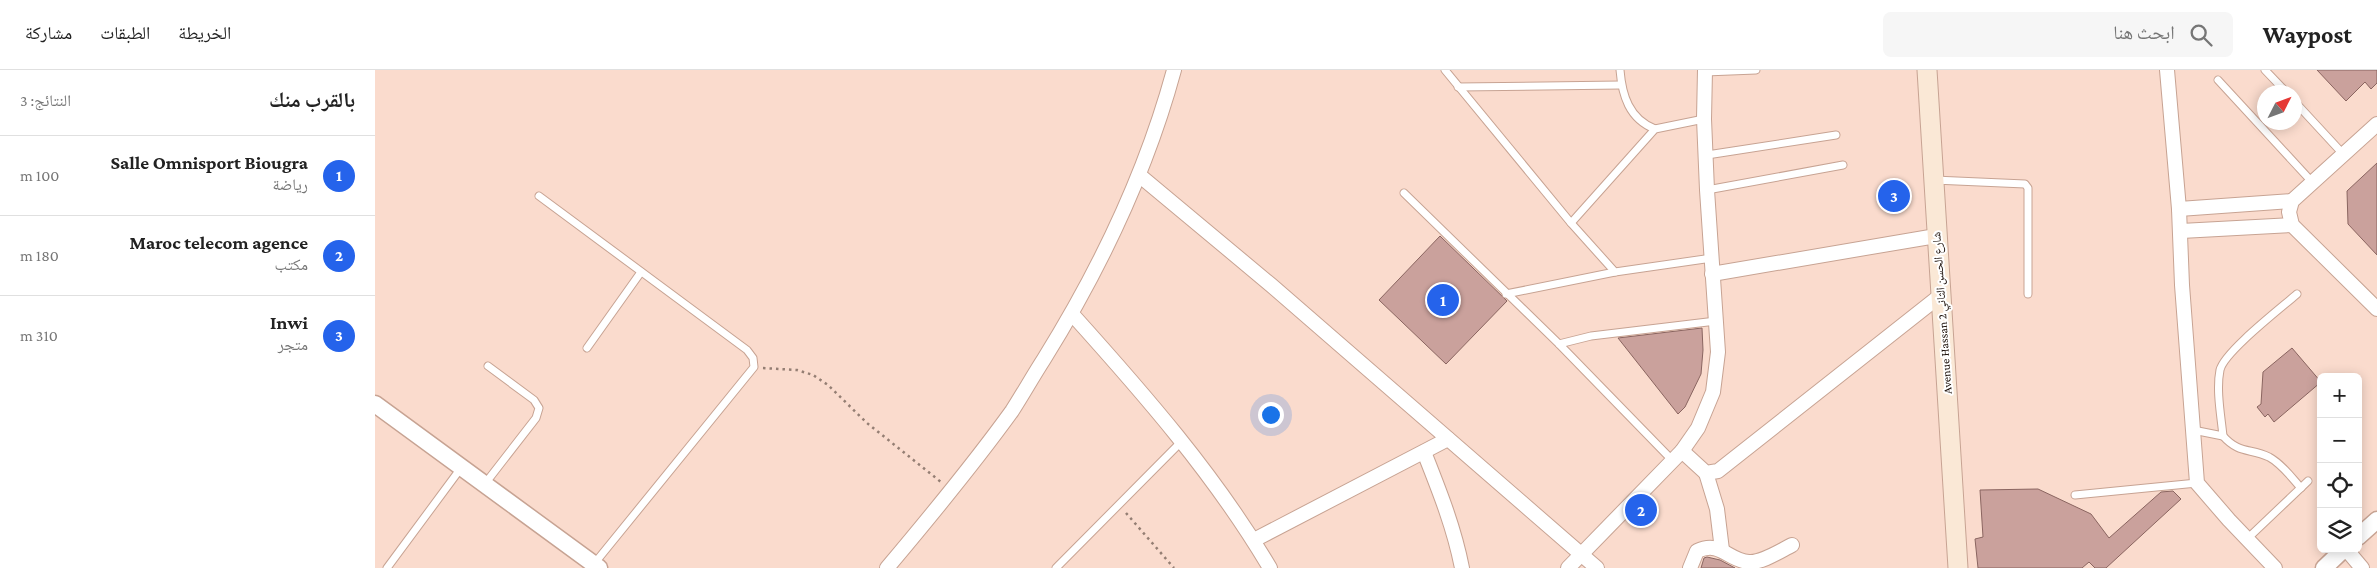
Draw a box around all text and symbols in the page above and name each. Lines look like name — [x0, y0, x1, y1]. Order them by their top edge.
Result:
search box — [1883, 12, 2233, 57]
icon: search — [2187, 21, 2215, 49]
text: Waypost — [2263, 21, 2352, 48]
text: ابحث هنا — [2113, 22, 2175, 43]
text: مشاركة — [25, 23, 72, 43]
text: الطبقات — [100, 23, 150, 43]
text: الخريطة — [178, 23, 231, 43]
north arrow — [2257, 85, 2302, 130]
text: بالقرب منك — [269, 88, 355, 112]
text: النتائج: 3 — [20, 92, 71, 109]
text: Salle Omnisport Biougra — [110, 152, 308, 173]
text: 100 m — [20, 167, 59, 184]
text: 1 — [336, 167, 342, 184]
text: رياضة — [272, 176, 308, 193]
pin: 3 — [1878, 177, 1910, 215]
street label: Avenue Hassan 2 شارع الحسن الثاني — [1929, 231, 1958, 395]
text: Maroc telecom agence — [129, 232, 308, 253]
text: 180 m — [20, 247, 59, 264]
text: 2 — [335, 247, 343, 264]
text: مكتب — [275, 256, 308, 273]
pin: 1 — [1427, 281, 1459, 319]
text: Inwi — [270, 312, 308, 333]
text: 310 m — [20, 327, 58, 344]
text: 3 — [335, 327, 343, 344]
text: متجر — [278, 336, 308, 353]
map controls — [2317, 373, 2362, 553]
button: + — [2317, 373, 2362, 418]
your location — [1258, 402, 1284, 428]
button: − — [2317, 418, 2362, 463]
button: locate — [2317, 463, 2362, 508]
pin: 2 — [1625, 491, 1657, 529]
button: layers — [2317, 508, 2362, 553]

